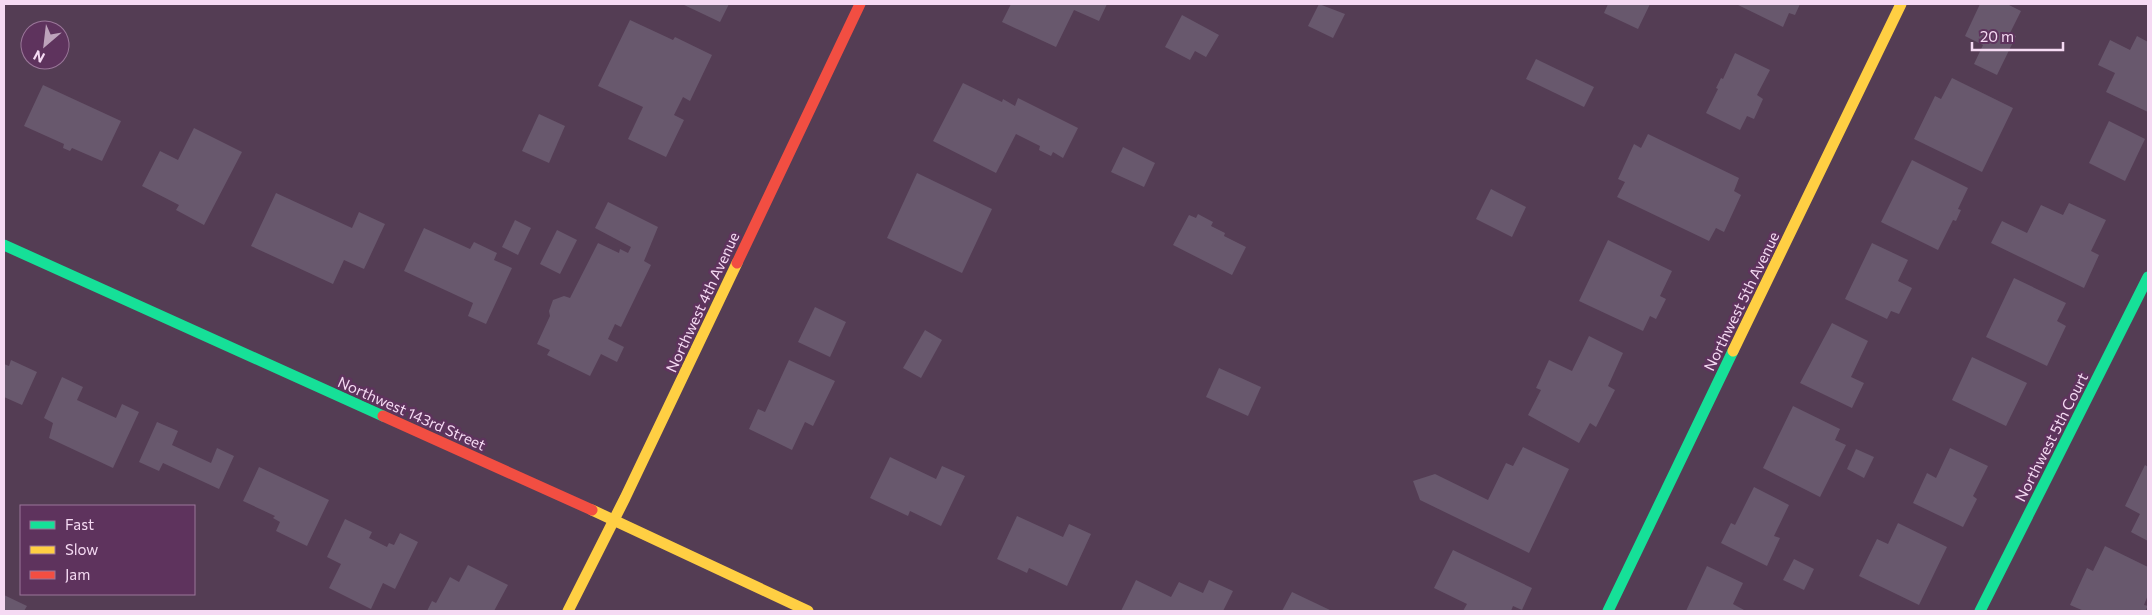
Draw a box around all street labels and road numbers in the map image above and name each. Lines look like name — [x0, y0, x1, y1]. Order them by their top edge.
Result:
street label: Northwest 5th Avenue — [1699, 228, 1783, 373]
street label: Northwest 4th Avenue — [662, 229, 743, 375]
street label: Northwest 5th Court — [2011, 370, 2091, 504]
street label: Northwest 143rd Street — [335, 372, 489, 454]

